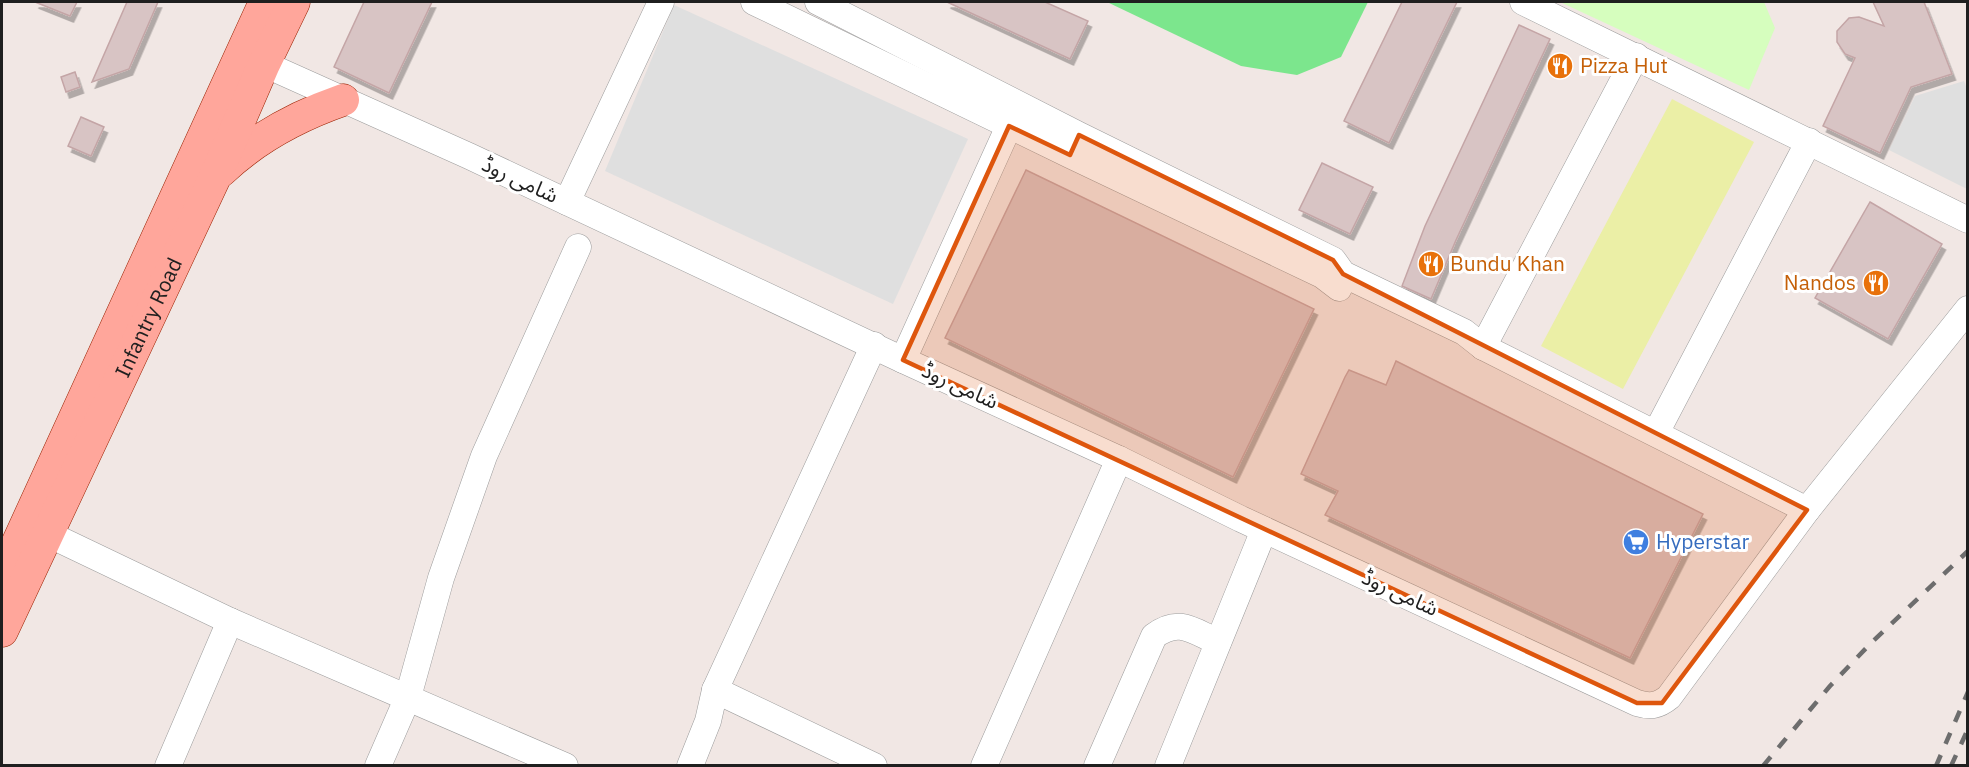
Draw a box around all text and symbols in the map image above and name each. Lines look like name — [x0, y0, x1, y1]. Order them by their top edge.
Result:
restaurant icon: Pizza Hut — [1545, 51, 1575, 81]
place label: Pizza Hut — [1580, 51, 1668, 79]
street label: شامی روڈ — [478, 149, 563, 209]
restaurant icon: Bundu Khan — [1416, 249, 1446, 279]
place label: Bundu Khan — [1450, 249, 1565, 277]
street label: Infantry Road — [108, 253, 188, 382]
place label: Nandos — [1784, 268, 1856, 296]
restaurant icon: Nandos — [1861, 268, 1891, 298]
street label: شامی روڈ — [918, 355, 1003, 415]
supermarket icon: Hyperstar — [1621, 527, 1651, 557]
place label: Hyperstar — [1656, 527, 1749, 555]
street label: شامی روڈ — [1358, 562, 1443, 622]

